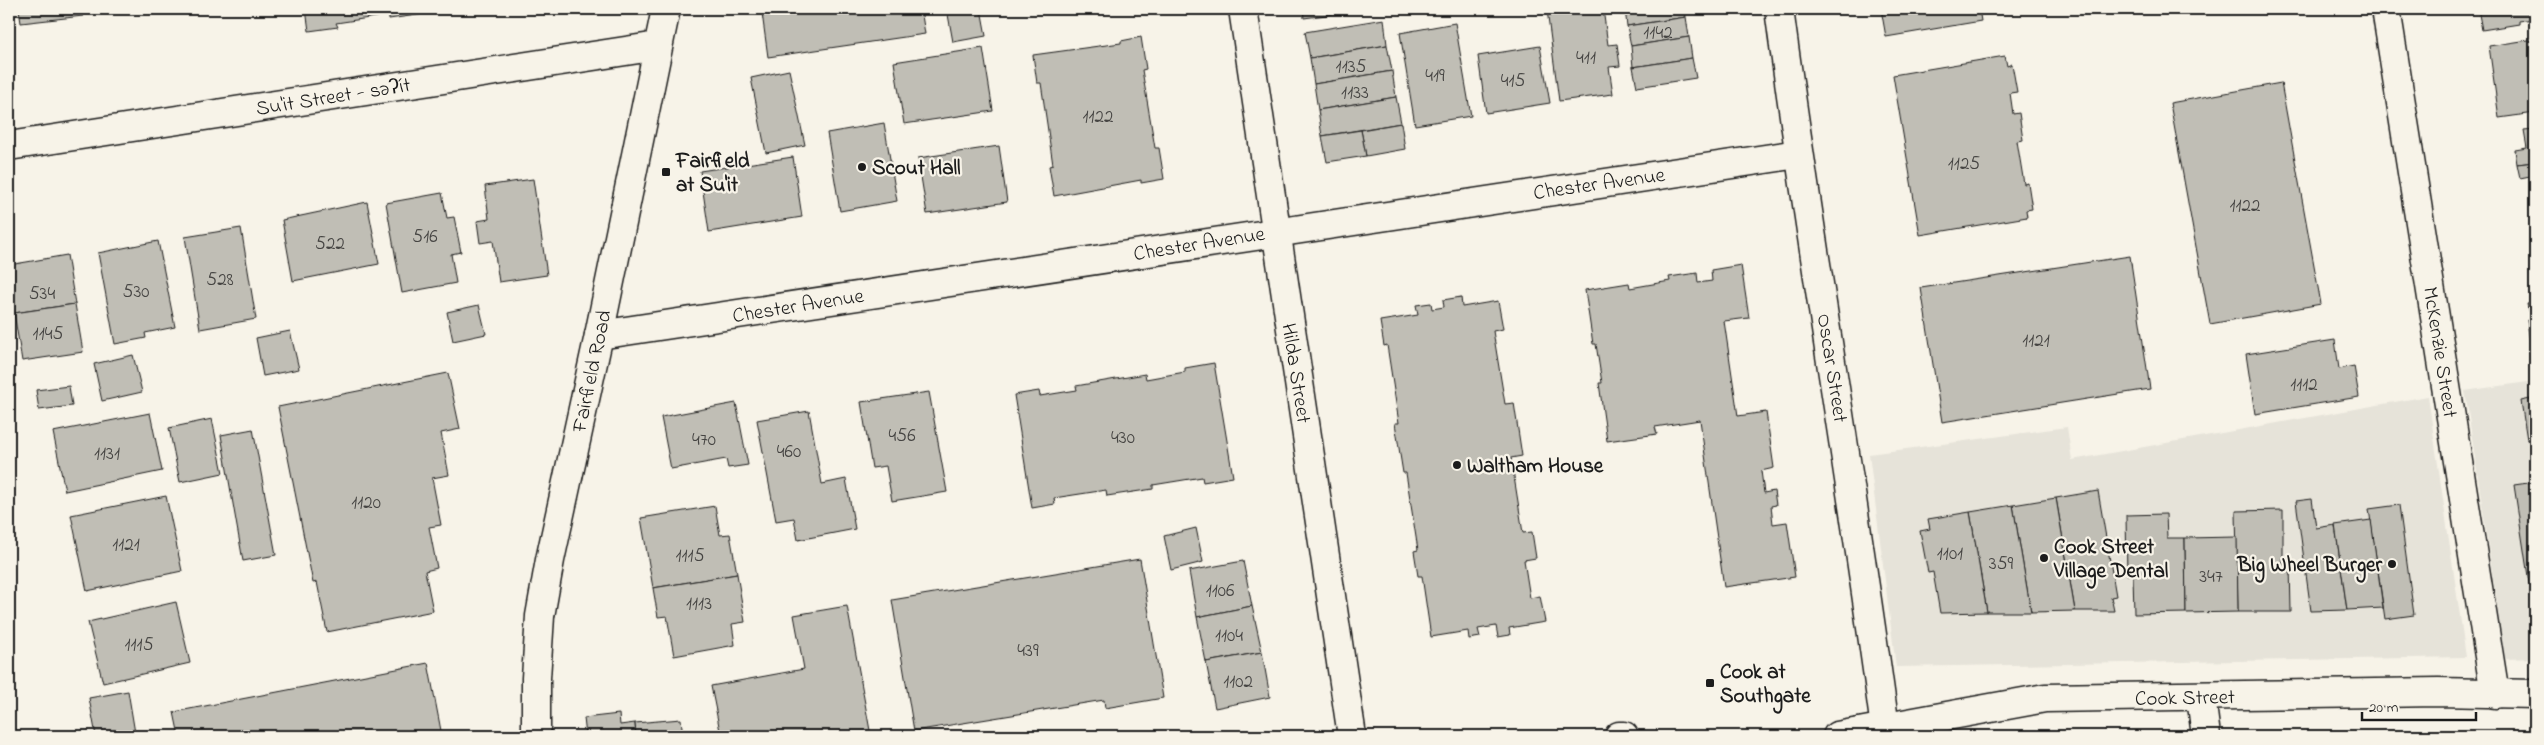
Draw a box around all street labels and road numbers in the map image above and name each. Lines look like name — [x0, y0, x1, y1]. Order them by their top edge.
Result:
street label: Su'it Street - səʔít — [254, 71, 413, 125]
street label: Chester Avenue — [1532, 161, 1668, 209]
street label: Chester Avenue — [1131, 220, 1268, 270]
street label: Chester Avenue — [730, 282, 867, 332]
street label: McKenzie Street — [2414, 285, 2464, 420]
street label: Fairfield Road — [565, 307, 621, 436]
street label: Oscar Street — [1808, 312, 1854, 425]
street label: Hilda Street — [1272, 321, 1318, 425]
street label: Cook Street — [2135, 683, 2235, 715]

